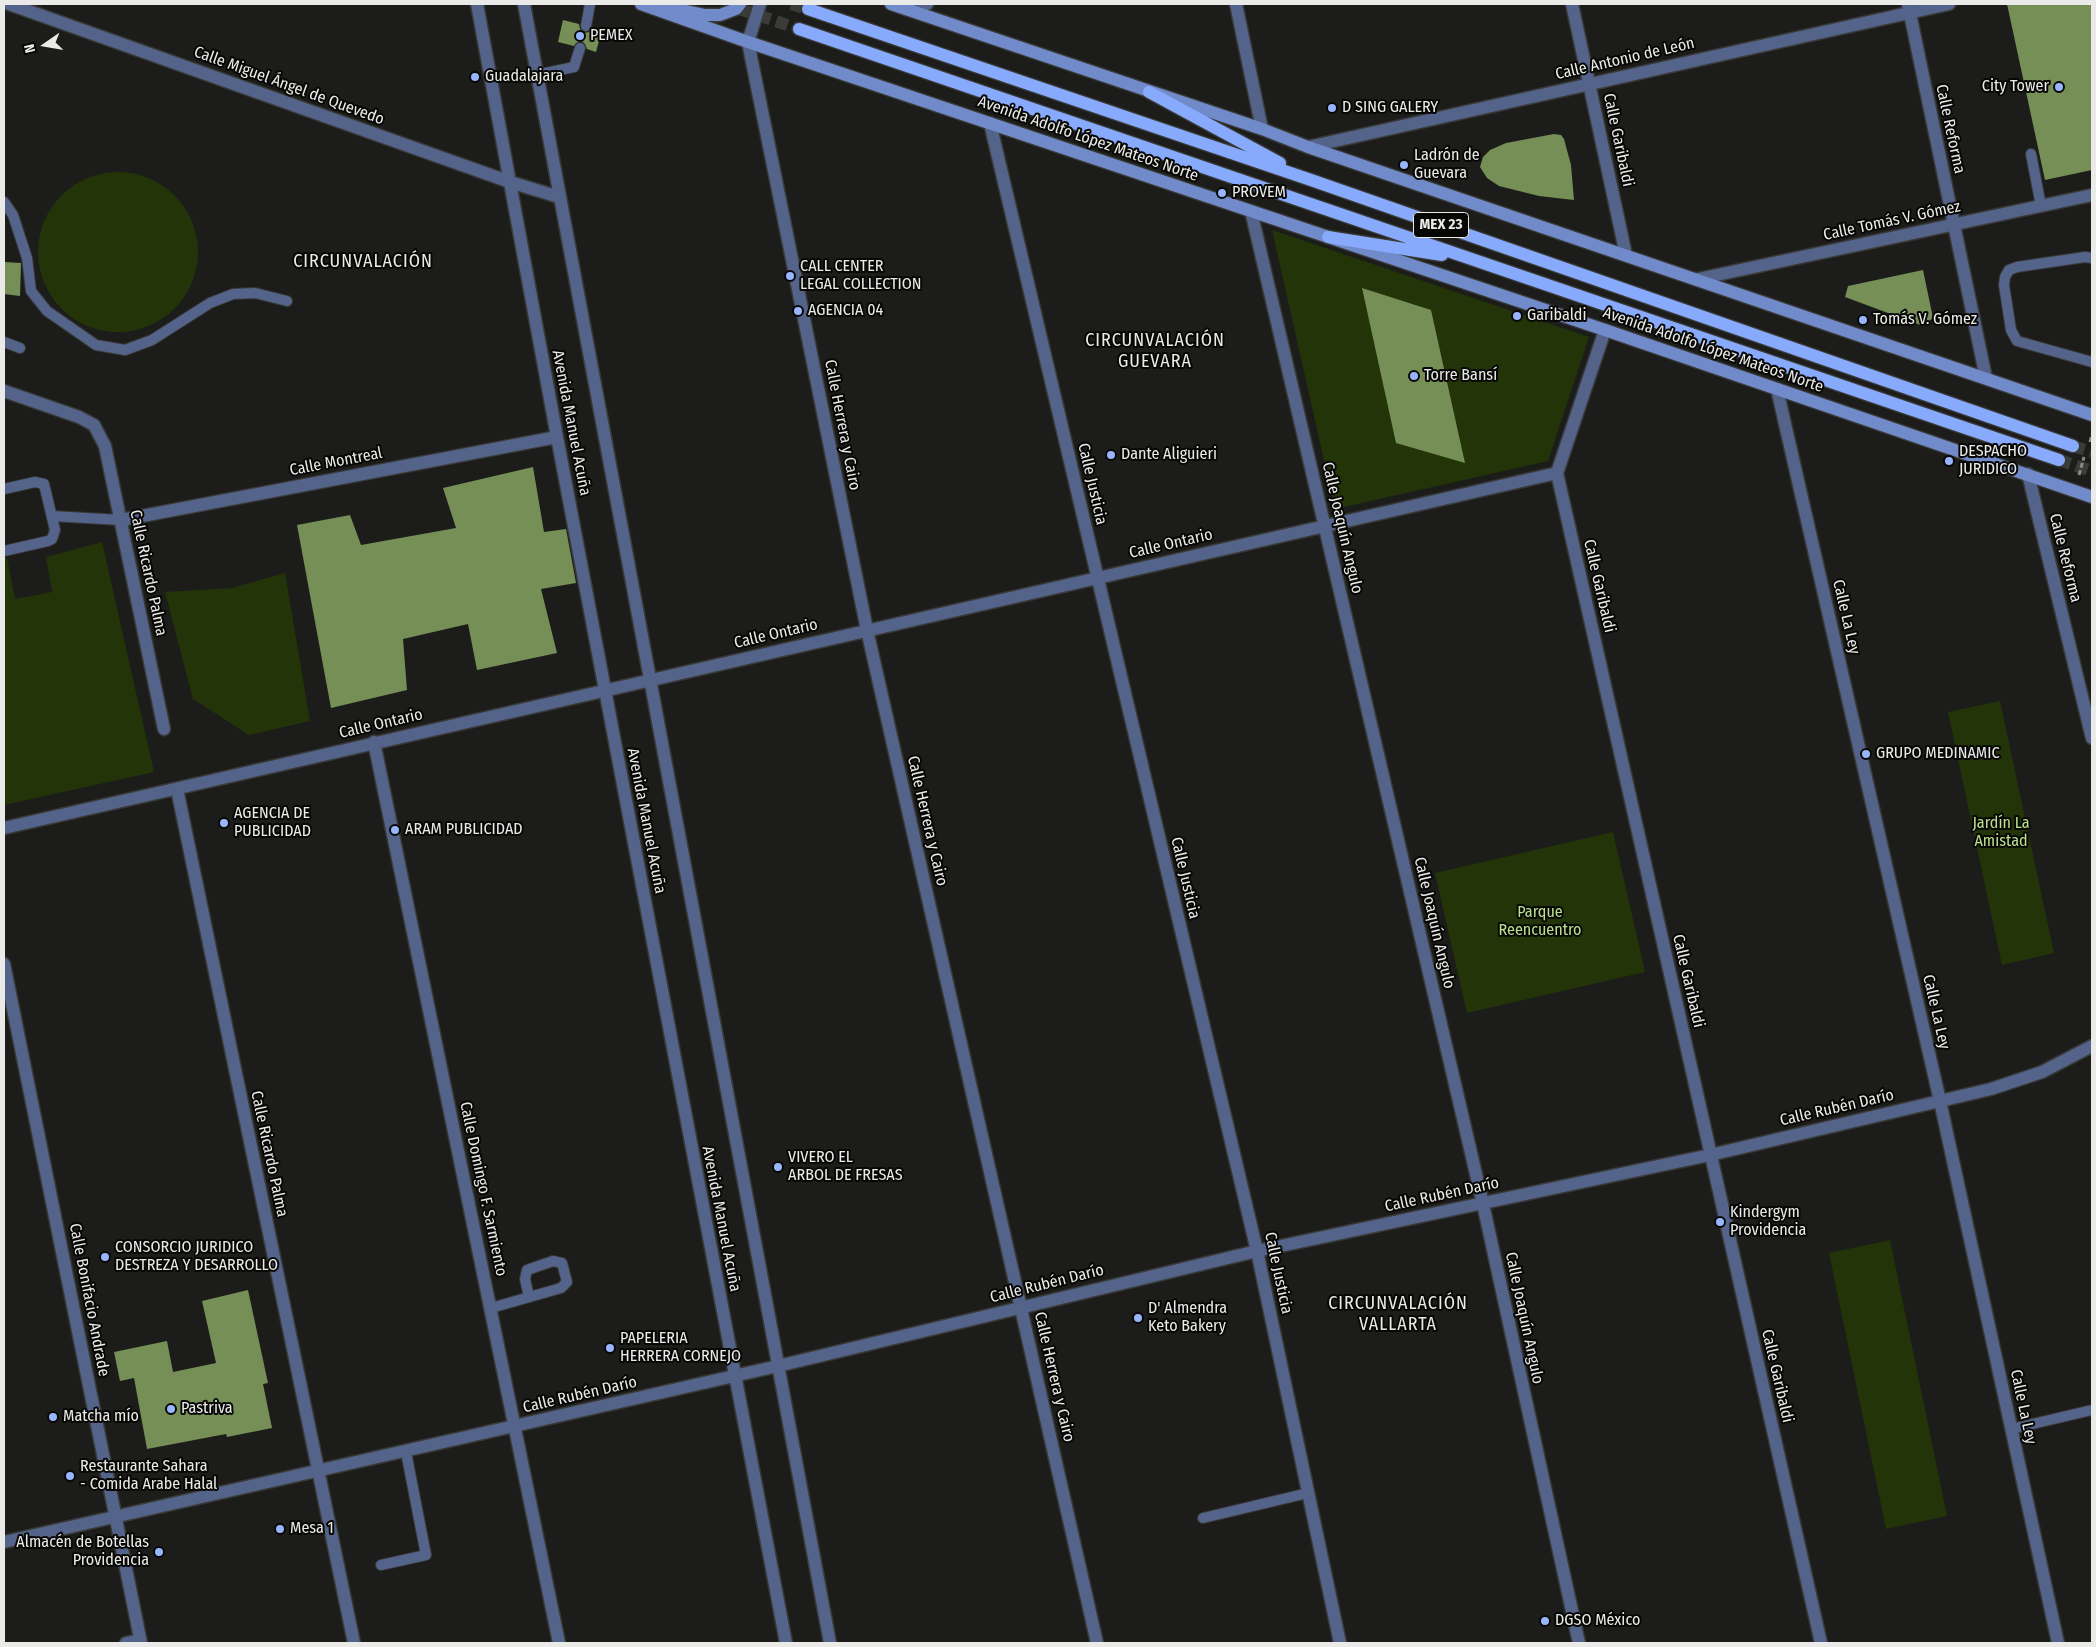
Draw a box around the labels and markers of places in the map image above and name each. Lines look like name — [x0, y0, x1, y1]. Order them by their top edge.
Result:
place label: PEMEX — [590, 26, 633, 46]
marker: PEMEX — [574, 30, 586, 42]
place label: Guadalajara — [485, 67, 563, 87]
marker: Guadalajara — [469, 71, 481, 83]
place label: City Tower — [1982, 77, 2049, 97]
marker: City Tower — [2053, 81, 2065, 93]
place label: D SING GALERY — [1342, 98, 1438, 118]
marker: D SING GALERY — [1326, 102, 1338, 114]
place label: Ladrón de Guevara — [1414, 146, 1480, 184]
marker: Ladrón de Guevara — [1398, 159, 1410, 171]
place label: PROVEM — [1232, 183, 1286, 203]
marker: PROVEM — [1216, 187, 1228, 199]
place label: CALL CENTER LEGAL COLLECTION — [800, 257, 922, 295]
marker: CALL CENTER LEGAL COLLECTION — [784, 270, 796, 282]
place label: AGENCIA 04 — [808, 301, 883, 321]
marker: AGENCIA 04 — [792, 305, 804, 317]
place label: Garibaldi — [1527, 306, 1586, 326]
marker: Garibaldi — [1511, 310, 1523, 322]
place label: Tomás V. Gómez — [1873, 310, 1977, 330]
marker: Tomás V. Gómez — [1857, 314, 1869, 326]
place label: Torre Bansí — [1424, 366, 1497, 386]
marker: Torre Bansí — [1408, 370, 1420, 382]
place label: DESPACHO JURIDICO — [1959, 442, 2027, 480]
place label: Dante Aliguieri — [1121, 445, 1217, 465]
marker: Dante Aliguieri — [1105, 449, 1117, 461]
marker: DESPACHO JURIDICO — [1943, 455, 1955, 467]
place label: GRUPO MEDINAMIC — [1876, 744, 2000, 764]
marker: GRUPO MEDINAMIC — [1860, 748, 1872, 760]
place label: AGENCIA DE PUBLICIDAD — [234, 804, 311, 842]
marker: AGENCIA DE PUBLICIDAD — [218, 817, 230, 829]
place label: ARAM PUBLICIDAD — [405, 820, 523, 840]
marker: ARAM PUBLICIDAD — [389, 824, 401, 836]
place label: VIVERO EL ARBOL DE FRESAS — [788, 1148, 903, 1186]
marker: VIVERO EL ARBOL DE FRESAS — [772, 1161, 784, 1173]
place label: Kindergym Providencia — [1730, 1203, 1806, 1241]
marker: Kindergym Providencia — [1714, 1216, 1726, 1228]
place label: CONSORCIO JURIDICO DESTREZA Y DESARROLLO — [115, 1238, 278, 1276]
marker: CONSORCIO JURIDICO DESTREZA Y DESARROLLO — [99, 1251, 111, 1263]
place label: D' Almendra Keto Bakery — [1148, 1299, 1227, 1337]
marker: D' Almendra Keto Bakery — [1132, 1312, 1144, 1324]
place label: PAPELERIA HERRERA CORNEJO — [620, 1329, 741, 1367]
marker: PAPELERIA HERRERA CORNEJO — [604, 1342, 616, 1354]
place label: Pastriva — [181, 1399, 233, 1419]
marker: Pastriva — [165, 1403, 177, 1415]
place label: Matcha mío — [63, 1407, 139, 1427]
marker: Matcha mío — [47, 1411, 59, 1423]
place label: Restaurante Sahara - Comida Arabe Halal — [80, 1457, 217, 1495]
marker: Restaurante Sahara - Comida Arabe Halal — [64, 1470, 76, 1482]
place label: Mesa 1 — [290, 1519, 334, 1539]
marker: Mesa 1 — [274, 1523, 286, 1535]
place label: Almacén de Botellas Providencia — [16, 1533, 149, 1571]
marker: Almacén de Botellas Providencia — [153, 1546, 165, 1558]
place label: DGSO México — [1555, 1611, 1640, 1631]
marker: DGSO México — [1539, 1615, 1551, 1627]

